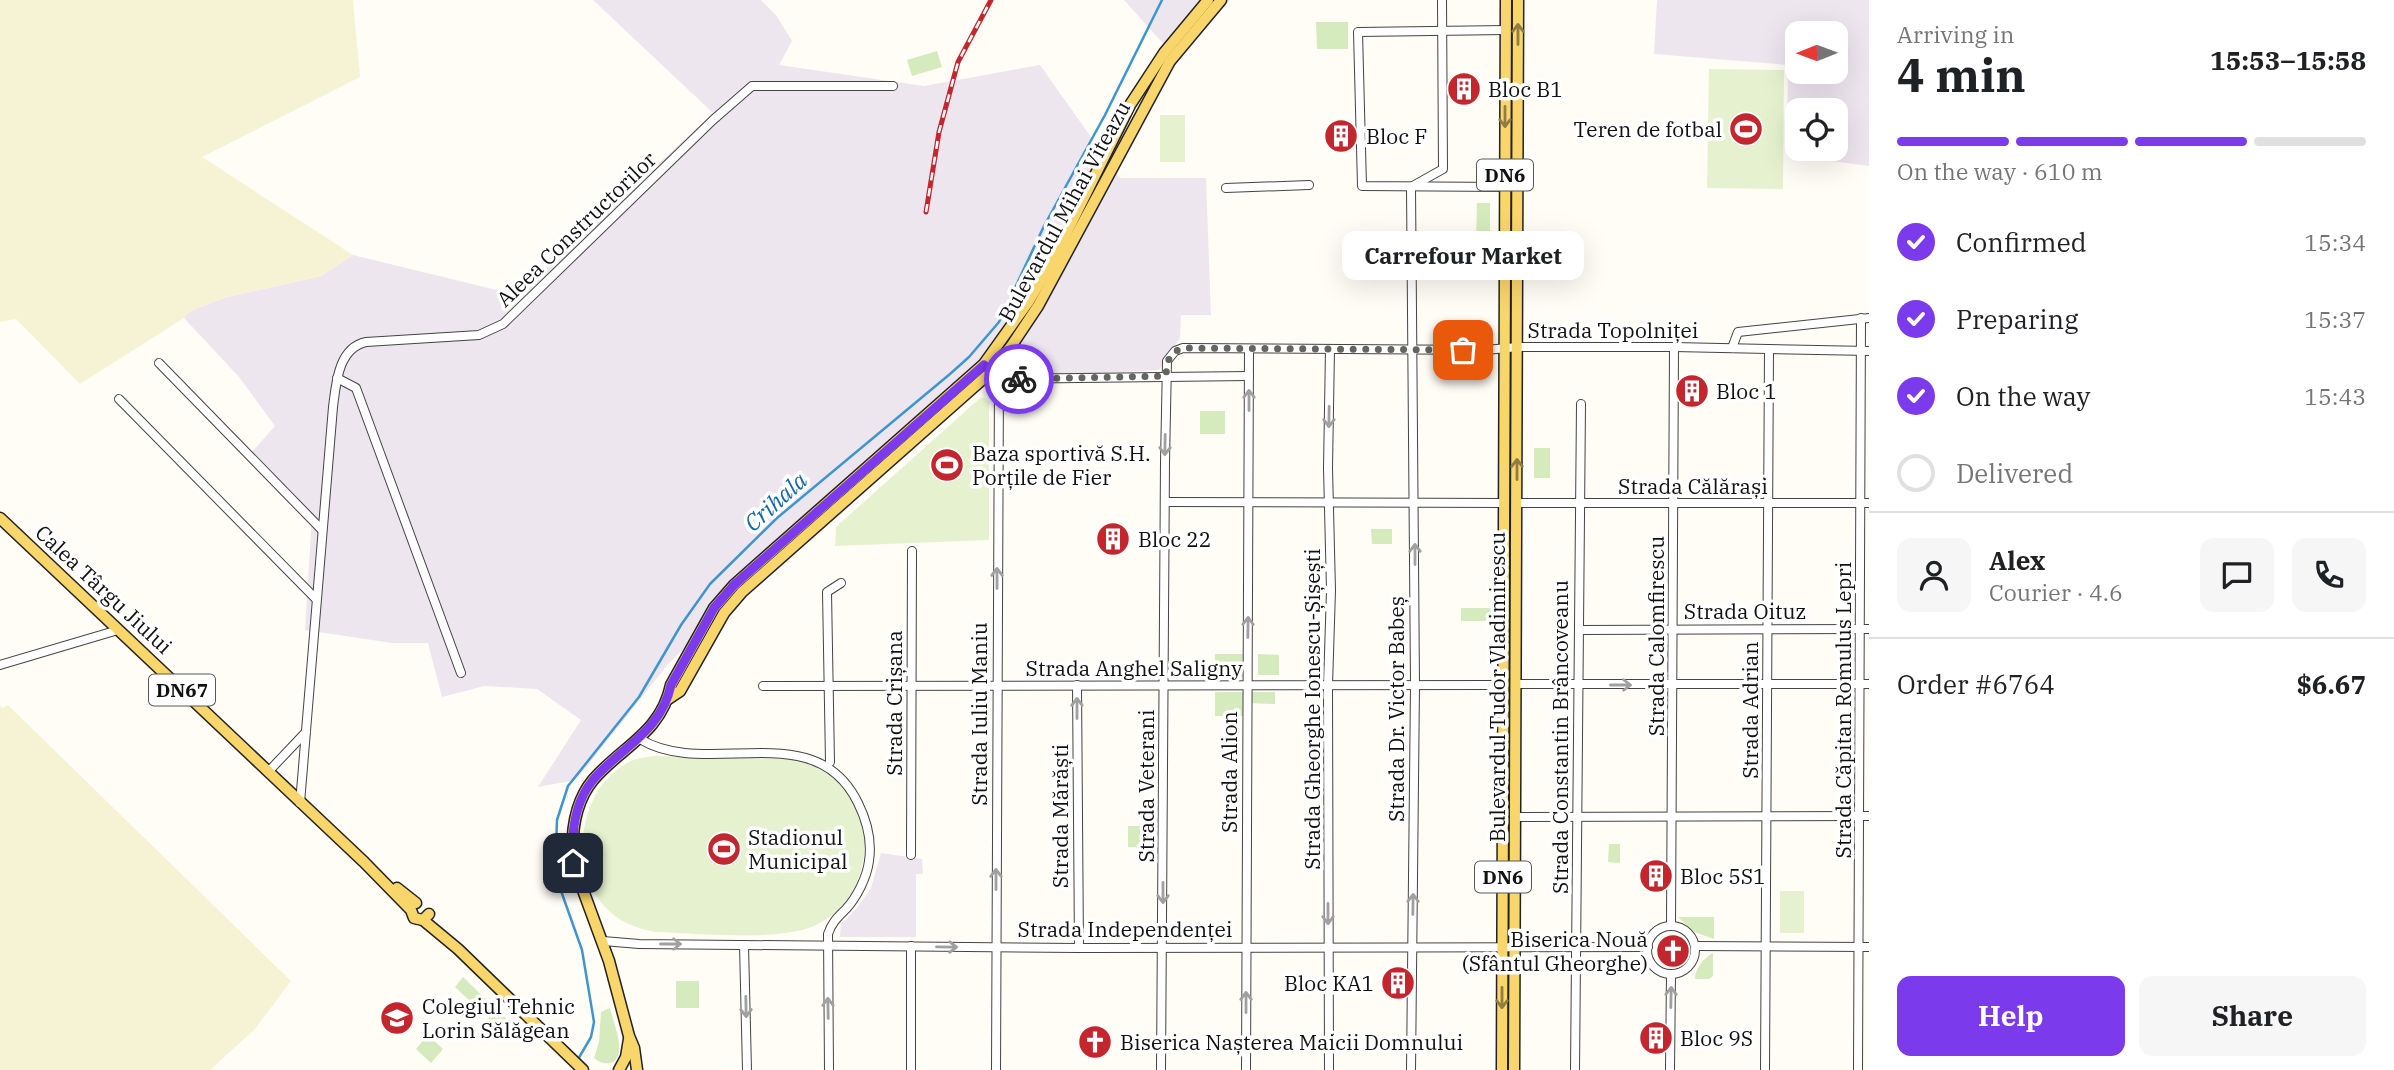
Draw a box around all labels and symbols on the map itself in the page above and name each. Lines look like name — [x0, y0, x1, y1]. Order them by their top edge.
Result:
north arrow — [1785, 21, 1848, 84]
one-way arrow — [1511, 22, 1525, 45]
building icon: Bloc B1 — [1445, 70, 1483, 108]
place label: Bloc B1 — [1488, 75, 1563, 103]
street label: Bulevardul Mihai Viteazu — [992, 96, 1136, 326]
one-way arrow — [1498, 105, 1512, 128]
sports icon: Teren de fotbal — [1727, 110, 1765, 148]
place label: Teren de fotbal — [1573, 115, 1722, 143]
building icon: Bloc F — [1322, 117, 1360, 155]
place label: Bloc F — [1366, 122, 1427, 150]
street label: Aleea Constructorilor — [490, 145, 662, 313]
road number: DN6 — [1477, 160, 1533, 190]
callout: Carrefour Market — [1342, 231, 1584, 280]
street label: Strada Topolniței — [1528, 316, 1698, 344]
pin — [1433, 320, 1493, 380]
courier — [984, 344, 1054, 414]
building icon: Bloc 1 — [1673, 372, 1711, 410]
place label: Bloc 1 — [1716, 377, 1777, 405]
one-way arrow — [1242, 389, 1256, 412]
one-way arrow — [1322, 406, 1336, 429]
one-way arrow — [1159, 433, 1172, 456]
place label: Baza sportivă S.H. Porțile de Fier — [972, 439, 1151, 491]
sports icon: Baza sportivă S.H. Porțile de Fier — [928, 446, 966, 484]
one-way arrow — [1510, 458, 1524, 481]
water label: Crihala — [737, 465, 813, 537]
street label: Strada Călărași — [1618, 472, 1768, 500]
street label: Calea Târgu Jiului — [30, 518, 178, 660]
building icon: Bloc 22 — [1094, 520, 1132, 558]
place label: Bloc 22 — [1138, 525, 1211, 553]
street label: Bulevardul Tudor Vladimirescu — [1483, 532, 1511, 842]
street label: Strada Calomfirescu — [1642, 536, 1670, 736]
one-way arrow — [1408, 543, 1422, 566]
street label: Strada Gheorghe Ionescu-Șișești — [1298, 548, 1326, 870]
street label: Strada Căpitan Romulus Lepri — [1829, 562, 1857, 858]
one-way arrow — [990, 567, 1003, 590]
street label: Strada Constantin Brâncoveanu — [1546, 580, 1574, 894]
street label: Strada Dr. Victor Babeș — [1382, 596, 1410, 822]
street label: Strada Oituz — [1684, 597, 1806, 625]
one-way arrow — [1241, 616, 1254, 639]
street label: Strada Iuliu Maniu — [965, 622, 993, 806]
street label: Strada Crișana — [880, 630, 908, 776]
street label: Strada Adrian — [1736, 641, 1764, 779]
street label: Strada Anghel Saligny — [1026, 654, 1243, 682]
road number: DN67 — [149, 674, 215, 706]
one-way arrow — [1609, 678, 1632, 692]
one-way arrow — [1070, 697, 1084, 720]
street label: Strada Veterani — [1132, 709, 1160, 863]
street label: Strada Alion — [1215, 711, 1243, 833]
street label: Strada Mărăști — [1046, 744, 1074, 888]
place label: Stadionul Municipal — [748, 823, 848, 875]
sports icon: Stadionul Municipal — [705, 830, 743, 868]
pin — [543, 833, 603, 893]
building icon: Bloc 5S1 — [1637, 857, 1675, 895]
road number: DN6 — [1475, 862, 1531, 892]
place label: Bloc 5S1 — [1680, 862, 1766, 890]
one-way arrow — [989, 868, 1003, 891]
one-way arrow — [1156, 881, 1170, 904]
one-way arrow — [1406, 893, 1420, 916]
one-way arrow — [1321, 902, 1335, 925]
street label: Strada Independenței — [1018, 915, 1232, 943]
place label: Biserica Nouă (Sfântul Gheorghe) — [1462, 925, 1648, 977]
church icon: Biserica Nouă (Sfântul Gheorghe) — [1654, 932, 1692, 970]
one-way arrow — [659, 937, 682, 951]
one-way arrow — [936, 940, 959, 954]
building icon: Bloc KA1 — [1379, 964, 1417, 1002]
place label: Bloc KA1 — [1284, 969, 1374, 997]
one-way arrow — [1495, 986, 1509, 1009]
one-way arrow — [1664, 986, 1678, 1009]
one-way arrow — [1239, 991, 1253, 1014]
place label: Colegiul Tehnic Lorin Sălăgean — [422, 992, 575, 1044]
one-way arrow — [739, 996, 752, 1019]
one-way arrow — [821, 996, 835, 1019]
school or university icon: Colegiul Tehnic Lorin Sălăgean — [378, 999, 416, 1037]
building icon: Bloc 9S — [1637, 1019, 1675, 1057]
church icon: Biserica Nașterea Maicii Domnului — [1076, 1023, 1114, 1061]
place label: Bloc 9S — [1680, 1024, 1753, 1052]
place label: Biserica Nașterea Maicii Domnului — [1120, 1028, 1463, 1056]

